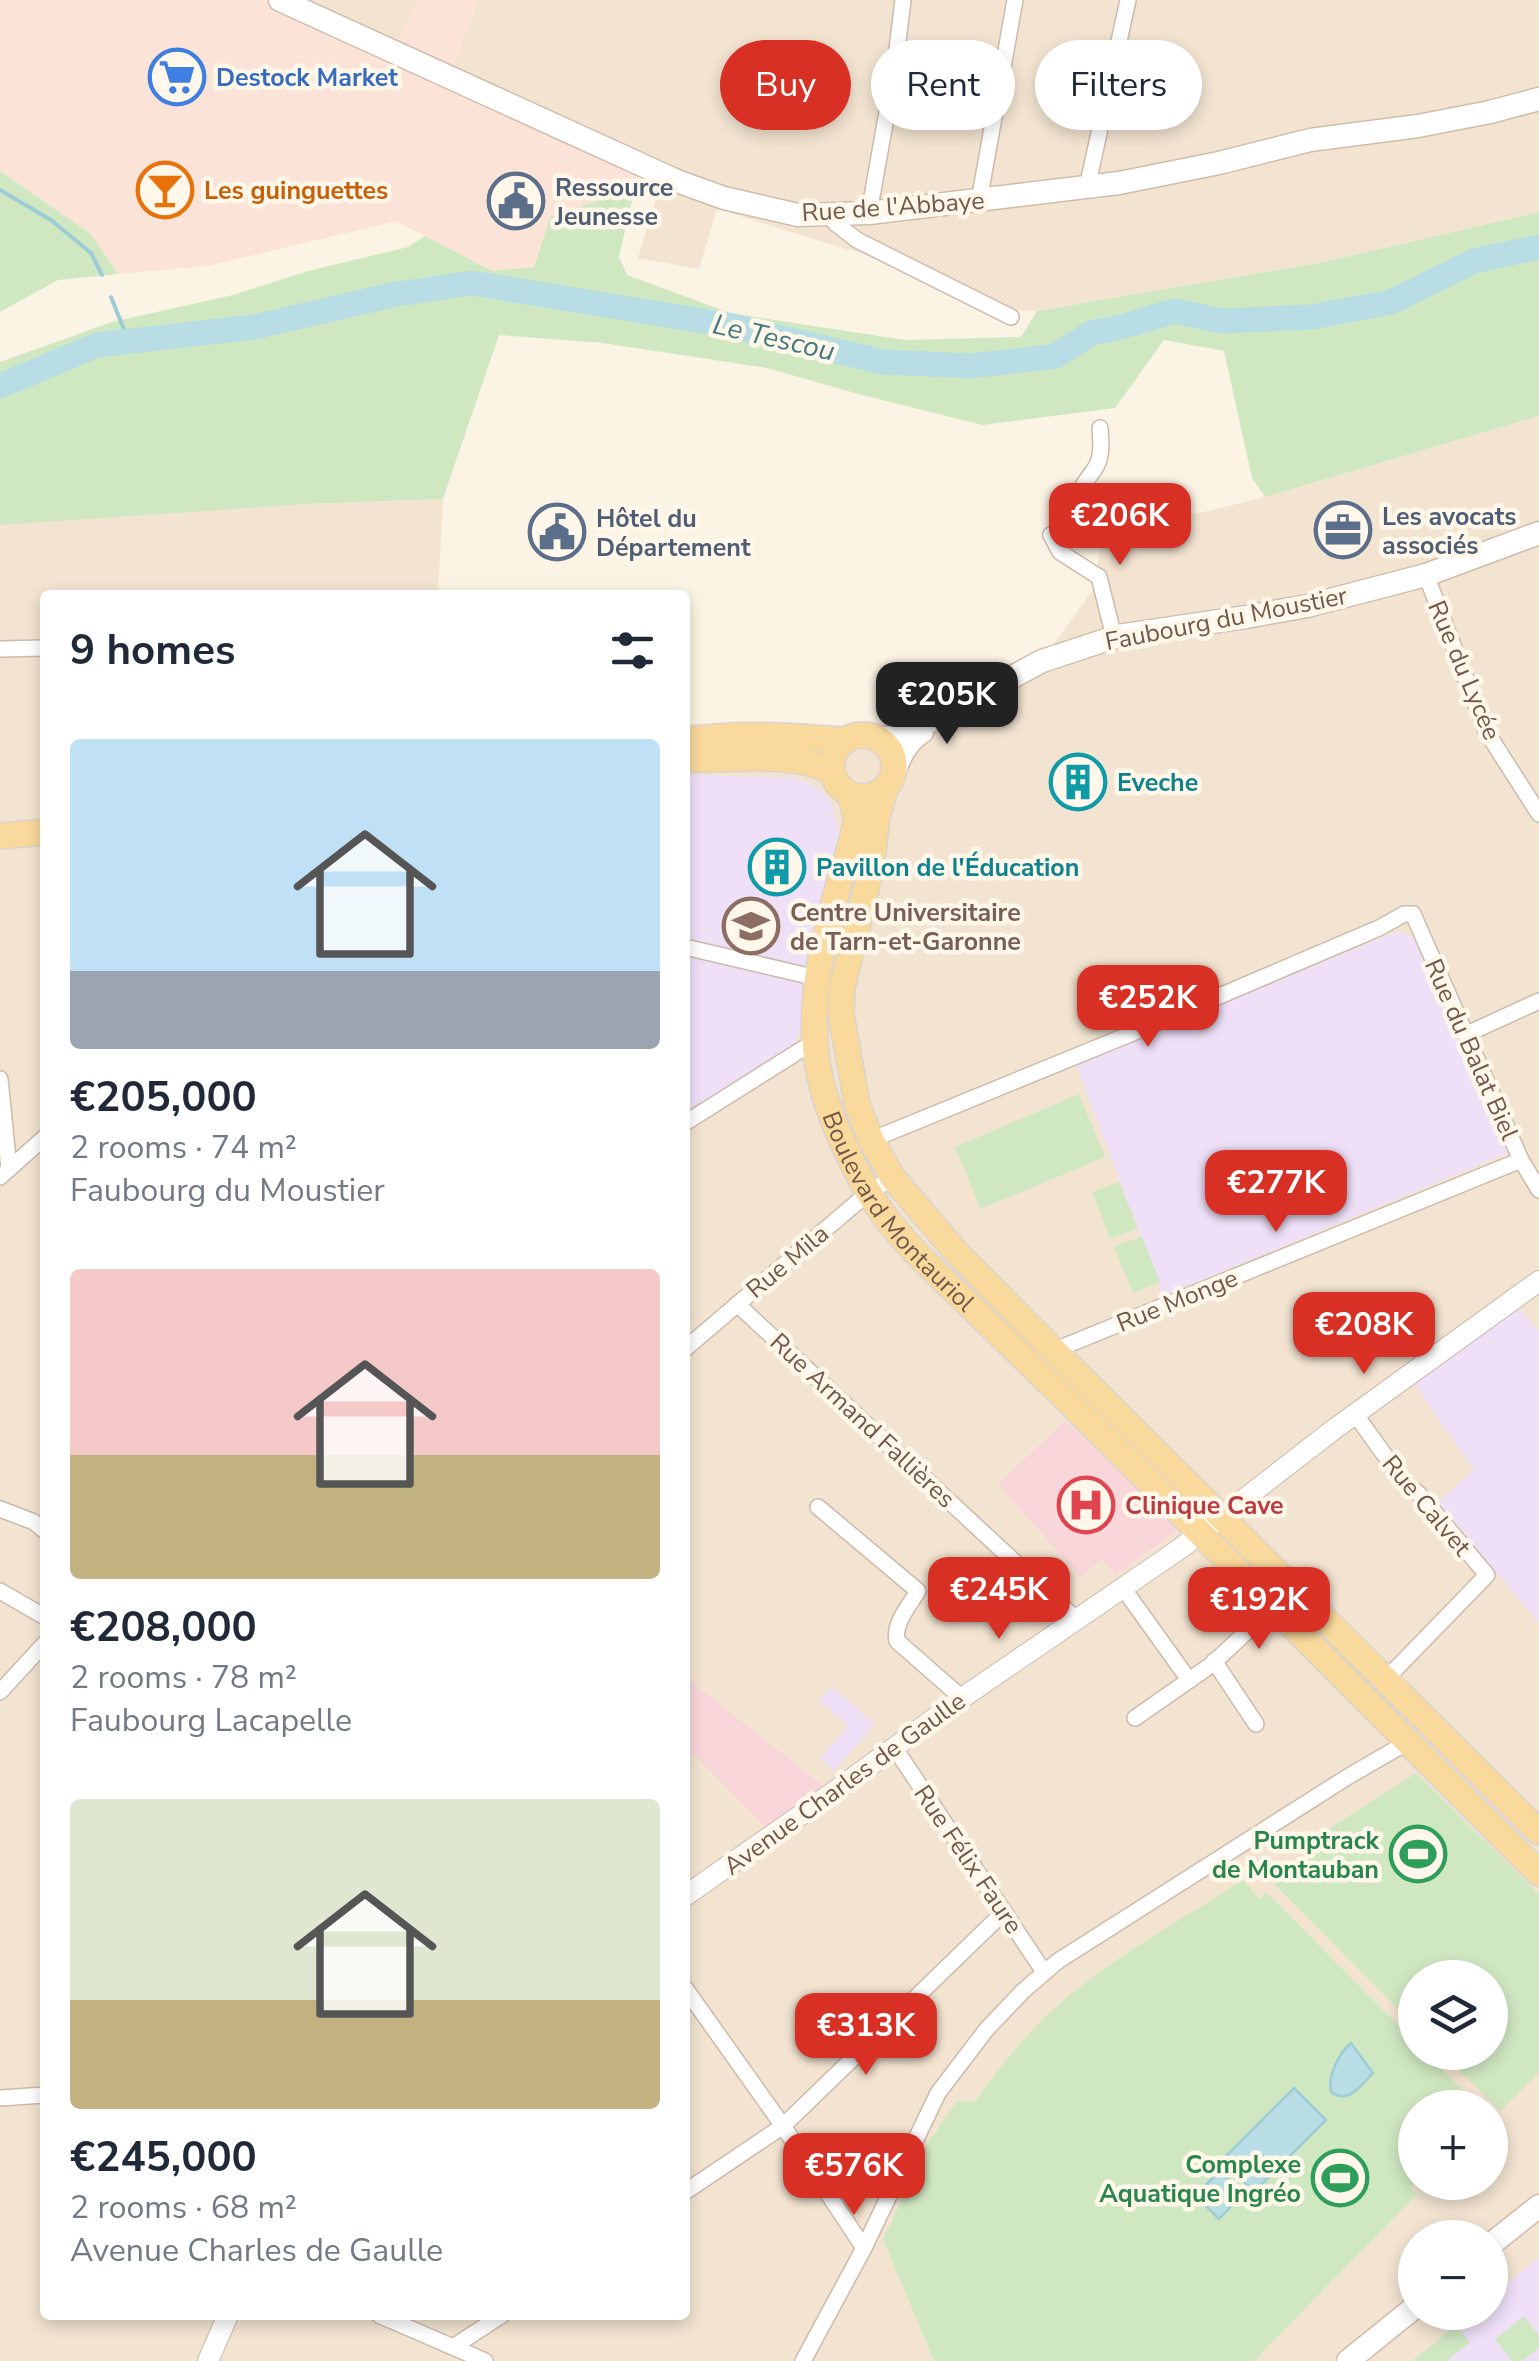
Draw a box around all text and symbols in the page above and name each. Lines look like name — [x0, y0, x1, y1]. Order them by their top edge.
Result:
chip: Buy — [720, 40, 851, 130]
chip: Rent — [871, 40, 1015, 130]
chip: Filters — [1035, 40, 1202, 130]
supermarket icon: Destock Market — [147, 47, 207, 107]
place label: Destock Market — [216, 61, 398, 95]
bar icon: Les guinguettes — [135, 160, 195, 220]
public building icon: Ressource Jeunesse — [486, 171, 546, 231]
place label: Ressource Jeunesse — [554, 171, 673, 234]
place label: Les guinguettes — [204, 174, 388, 208]
street label: Rue de l'Abbaye — [800, 184, 986, 230]
water label: Le Tescou — [709, 305, 839, 370]
pin: €206K — [1050, 483, 1190, 568]
text: €206K — [1071, 494, 1169, 537]
office icon: Les avocats associés — [1313, 500, 1373, 560]
place label: Les avocats associés — [1382, 500, 1517, 563]
public building icon: Hôtel du Département — [527, 502, 587, 562]
place label: Hôtel du Département — [596, 502, 751, 565]
street label: Faubourg du Moustier — [1102, 579, 1350, 659]
street label: Rue du Lycée — [1419, 595, 1509, 745]
text: 9 homes — [70, 622, 235, 679]
icon: filters — [605, 623, 660, 678]
pin: €205K — [877, 662, 1017, 747]
text: €205K — [898, 673, 996, 716]
building icon: Eveche — [1048, 752, 1108, 812]
place label: Eveche — [1117, 766, 1198, 800]
icon: home — [275, 804, 455, 984]
building icon: Pavillon de l'Éducation — [747, 837, 807, 897]
place label: Pavillon de l'Éducation — [816, 851, 1079, 885]
school or university icon: Centre Universitaire de Tarn-et-Garonne — [721, 896, 781, 956]
place label: Centre Universitaire de Tarn-et-Garonne — [790, 896, 1021, 959]
street label: Rue du Balat Biel — [1416, 953, 1526, 1146]
pin: €252K — [1078, 965, 1218, 1050]
text: €252K — [1099, 976, 1197, 1019]
text: €205,000 — [70, 1069, 257, 1126]
street label: Boulevard Montauriol — [814, 1106, 982, 1320]
text: 2 rooms · 74 m² — [70, 1126, 297, 1169]
pin: €277K — [1206, 1150, 1346, 1235]
text: €277K — [1227, 1161, 1325, 1204]
text: Faubourg du Moustier — [70, 1169, 385, 1212]
street label: Rue Mila — [739, 1217, 836, 1306]
street label: Rue Monge — [1112, 1261, 1243, 1341]
pin: €208K — [1294, 1292, 1434, 1377]
text: €208K — [1315, 1303, 1413, 1346]
street label: Rue Armand Fallières — [762, 1326, 962, 1516]
icon: home — [275, 1334, 455, 1514]
street label: Rue Calvet — [1374, 1448, 1479, 1563]
hospital icon: Clinique Cave — [1056, 1475, 1116, 1535]
place label: Clinique Cave — [1125, 1489, 1284, 1523]
pin: €245K — [929, 1557, 1069, 1642]
pin: €192K — [1189, 1567, 1329, 1652]
text: €245K — [950, 1568, 1048, 1611]
text: €192K — [1210, 1578, 1308, 1621]
text: €208,000 — [70, 1599, 257, 1656]
text: 2 rooms · 78 m² — [70, 1656, 297, 1699]
street label: Avenue Charles de Gaulle — [717, 1684, 972, 1883]
text: Faubourg Lacapelle — [70, 1699, 352, 1742]
street label: Rue Félix Faure — [906, 1779, 1030, 1940]
place label: Pumptrack de Montauban — [1212, 1824, 1380, 1887]
sports icon: Pumptrack de Montauban — [1388, 1824, 1448, 1884]
icon: home — [275, 1864, 455, 2044]
map controls — [1398, 1960, 1508, 2330]
button: layers — [1398, 1960, 1508, 2070]
pin: €313K — [796, 1993, 936, 2078]
text: €313K — [817, 2004, 915, 2047]
button: + — [1398, 2090, 1508, 2200]
text: €245,000 — [70, 2129, 257, 2186]
pin: €576K — [784, 2133, 924, 2218]
text: €576K — [805, 2144, 903, 2187]
place label: Complexe Aquatique Ingréo — [1099, 2148, 1301, 2211]
sports icon: Complexe Aquatique Ingréo — [1310, 2148, 1370, 2208]
text: 2 rooms · 68 m² — [70, 2186, 297, 2229]
button: − — [1398, 2220, 1508, 2330]
text: Avenue Charles de Gaulle — [70, 2229, 443, 2272]

